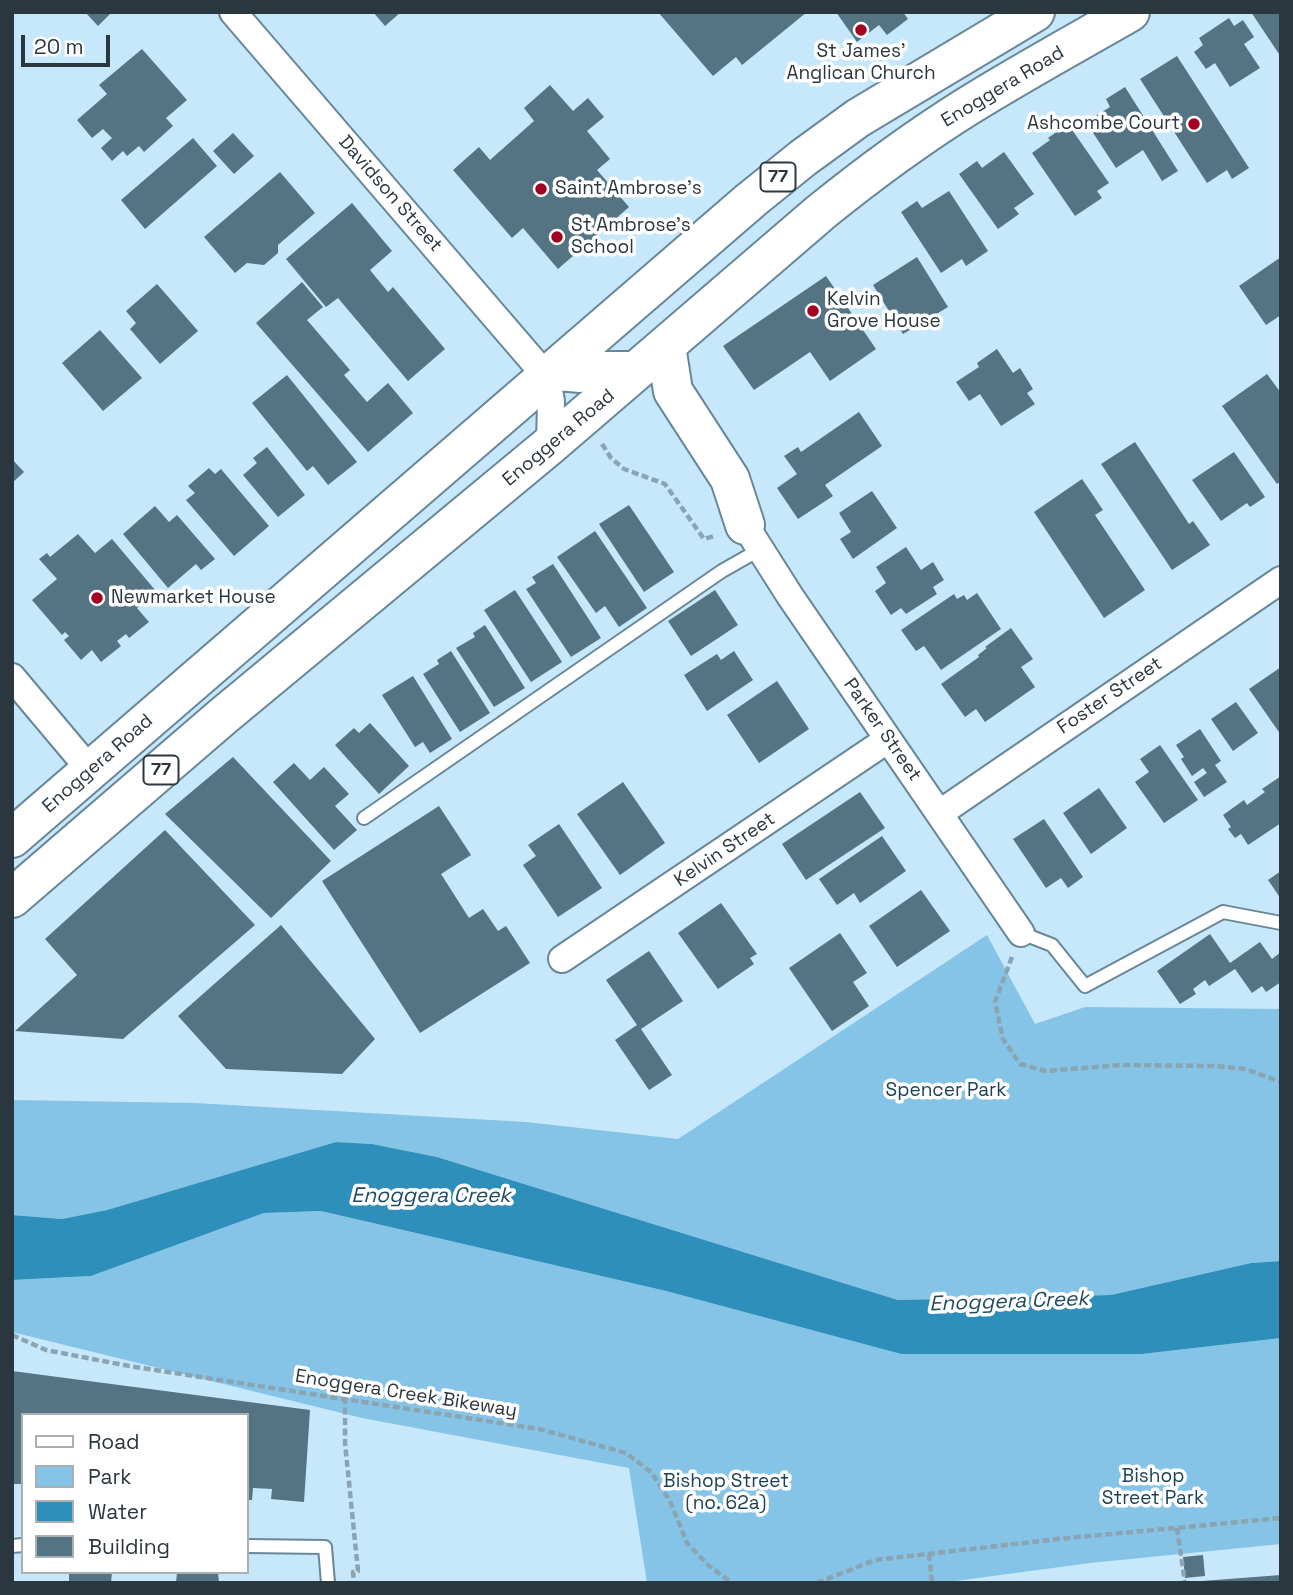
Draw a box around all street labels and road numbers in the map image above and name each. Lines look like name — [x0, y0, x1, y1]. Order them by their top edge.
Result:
street label: Enoggera Road — [938, 41, 1068, 133]
street label: Davidson Street — [333, 131, 447, 257]
road number: 77 — [760, 162, 796, 192]
street label: Enoggera Road — [498, 385, 620, 491]
street label: Foster Street — [1053, 653, 1167, 739]
street label: Parker Street — [838, 674, 926, 786]
street label: Enoggera Road — [38, 710, 158, 818]
road number: 77 — [144, 756, 178, 784]
street label: Kelvin Street — [670, 808, 780, 892]
street label: Enoggera Creek Bikeway — [293, 1365, 519, 1423]

